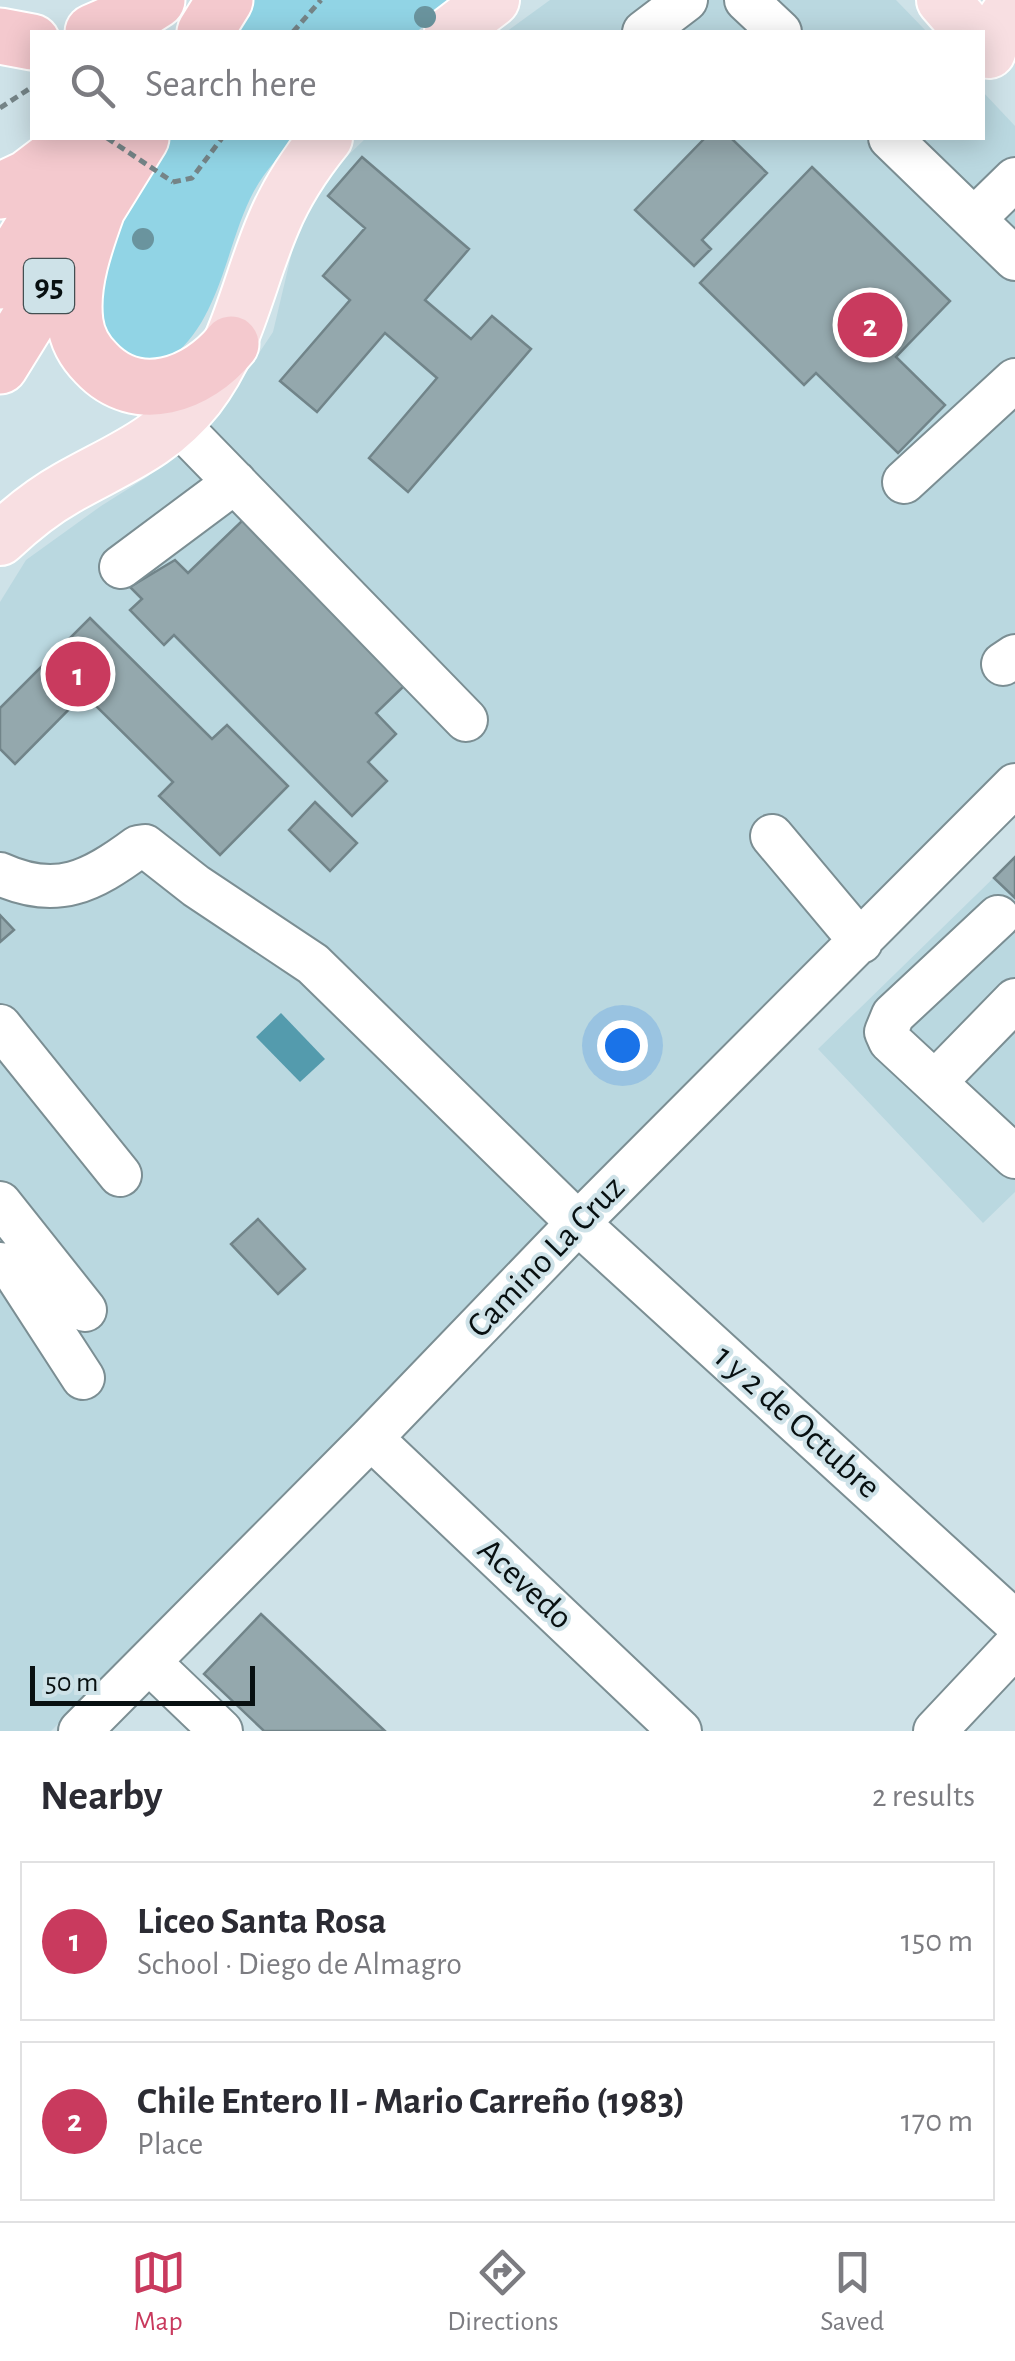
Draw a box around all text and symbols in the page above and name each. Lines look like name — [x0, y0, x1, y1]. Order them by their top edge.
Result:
search box — [30, 30, 985, 140]
icon: search — [65, 58, 120, 113]
text: Search here — [145, 66, 317, 104]
road number: 95 — [24, 259, 74, 313]
pin: 2 — [838, 288, 902, 362]
pin: 1 — [46, 636, 110, 712]
your location — [597, 1020, 648, 1071]
street label: Camino La Cruz — [461, 1170, 631, 1344]
street label: 1 y 2 de Octubre — [707, 1339, 887, 1505]
street label: Acevedo — [471, 1532, 579, 1636]
scale bar — [30, 1661, 255, 1706]
text: 50 m — [45, 1669, 99, 1697]
text: Nearby — [40, 1775, 163, 1817]
text: 2 results — [872, 1780, 975, 1812]
text: Liceo Santa Rosa — [137, 1903, 387, 1941]
text: 1 — [69, 1925, 80, 1957]
text: 150 m — [901, 1925, 973, 1957]
text: School · Diego de Almagro — [137, 1948, 462, 1980]
text: Chile Entero II - Mario Carreño (1983) — [137, 2083, 685, 2121]
text: 2 — [67, 2105, 82, 2137]
text: 170 m — [901, 2105, 973, 2137]
text: Place — [137, 2128, 203, 2160]
tab: Map — [131, 2245, 186, 2339]
tab: Directions — [447, 2245, 559, 2339]
tab: Saved — [820, 2245, 884, 2339]

